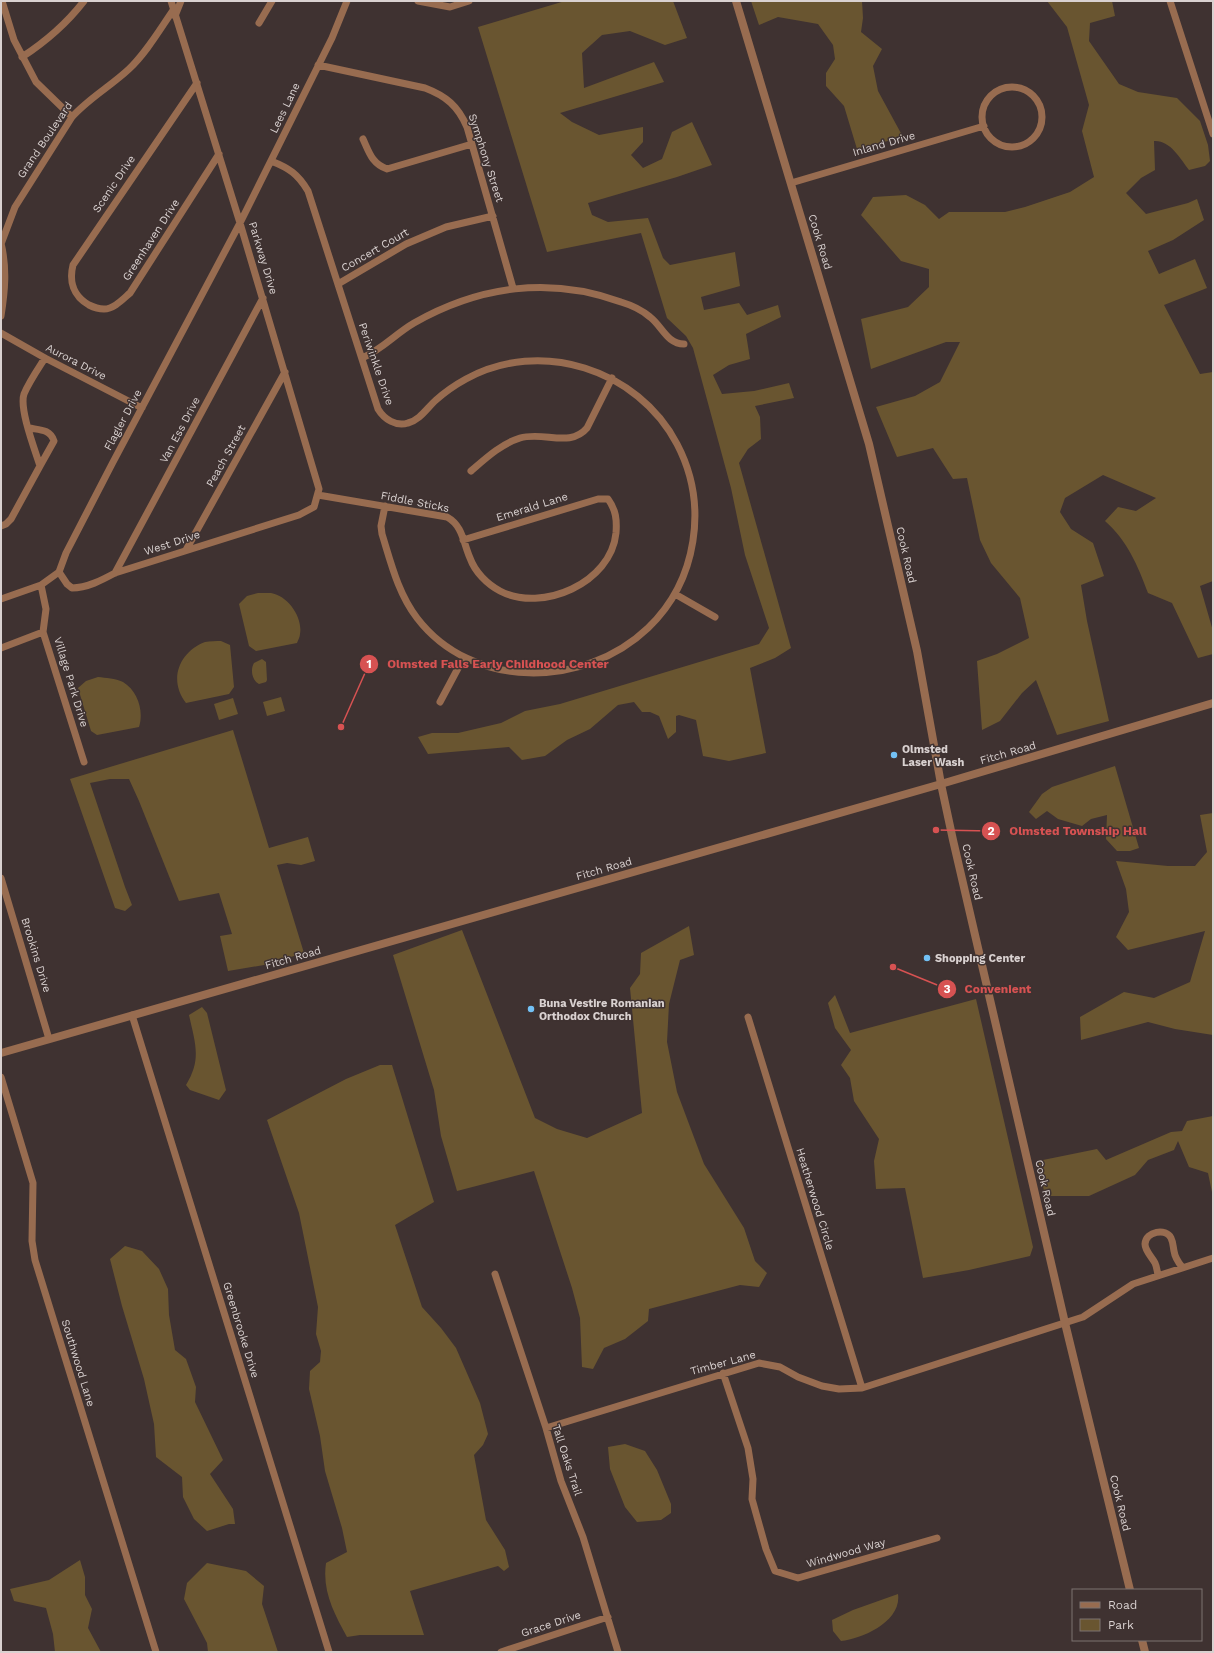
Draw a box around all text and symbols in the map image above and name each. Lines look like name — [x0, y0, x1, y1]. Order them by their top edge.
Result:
street label: Lees Lane — [267, 81, 303, 135]
street label: Grand Boulevard — [15, 99, 75, 181]
street label: Symphony Street — [466, 112, 507, 204]
street label: Inland Drive — [851, 129, 917, 159]
street label: Scenic Drive — [90, 153, 138, 215]
street label: Greenhaven Drive — [120, 197, 182, 283]
street label: Cook Road — [805, 213, 835, 271]
street label: Parkway Drive — [246, 220, 280, 296]
street label: Concert Court — [339, 225, 411, 275]
street label: Periwinkle Drive — [356, 321, 396, 407]
street label: Aurora Drive — [44, 341, 108, 383]
street label: Flagler Drive — [101, 387, 145, 453]
street label: Van Ess Drive — [157, 395, 203, 465]
street label: Peach Street — [204, 422, 249, 489]
street label: Fiddle Sticks — [380, 489, 451, 515]
street label: Emerald Lane — [495, 490, 569, 524]
street label: Cook Road — [893, 526, 919, 584]
street label: West Drive — [142, 528, 202, 558]
street label: Village Park Drive — [51, 635, 91, 729]
callout: Olmsted Falls Early Childhood Center — [359, 652, 617, 676]
text: 1 — [366, 657, 372, 671]
text: Olmsted Falls Early Childhood Center — [387, 657, 610, 671]
street label: Fitch Road — [978, 739, 1038, 767]
place label: Olmsted Laser Wash — [902, 743, 964, 769]
marker: Olmsted Laser Wash — [889, 750, 899, 760]
callout: Olmsted Township Hall — [981, 819, 1155, 843]
text: 2 — [987, 824, 995, 838]
text: Olmsted Township Hall — [1009, 824, 1147, 838]
street label: Cook Road — [959, 843, 985, 901]
street label: Fitch Road — [574, 855, 634, 883]
street label: Brookins Drive — [18, 916, 54, 994]
street label: Fitch Road — [263, 944, 323, 972]
place label: Shopping Center — [935, 952, 1025, 965]
marker: Shopping Center — [922, 953, 932, 963]
callout: Convenient — [937, 977, 1040, 1001]
text: 3 — [943, 982, 951, 996]
text: Convenient — [965, 982, 1032, 996]
place label: Buna Vestire Romanian Orthodox Church — [539, 997, 665, 1023]
marker: Buna Vestire Romanian Orthodox Church — [526, 1004, 536, 1014]
street label: Heatherwood Circle — [793, 1146, 837, 1252]
street label: Cook Road — [1032, 1159, 1058, 1217]
street label: Greenbrooke Drive — [220, 1280, 262, 1380]
street label: Southwood Lane — [59, 1318, 97, 1408]
street label: Timber Lane — [689, 1348, 757, 1378]
street label: Tall Oaks Trail — [549, 1423, 585, 1498]
street label: Cook Road — [1107, 1474, 1133, 1532]
street label: Windwood Way — [805, 1535, 887, 1570]
legend — [1072, 1589, 1202, 1641]
text: Road — [1108, 1598, 1137, 1612]
street label: Grace Drive — [519, 1608, 583, 1640]
text: Park — [1108, 1618, 1134, 1632]

